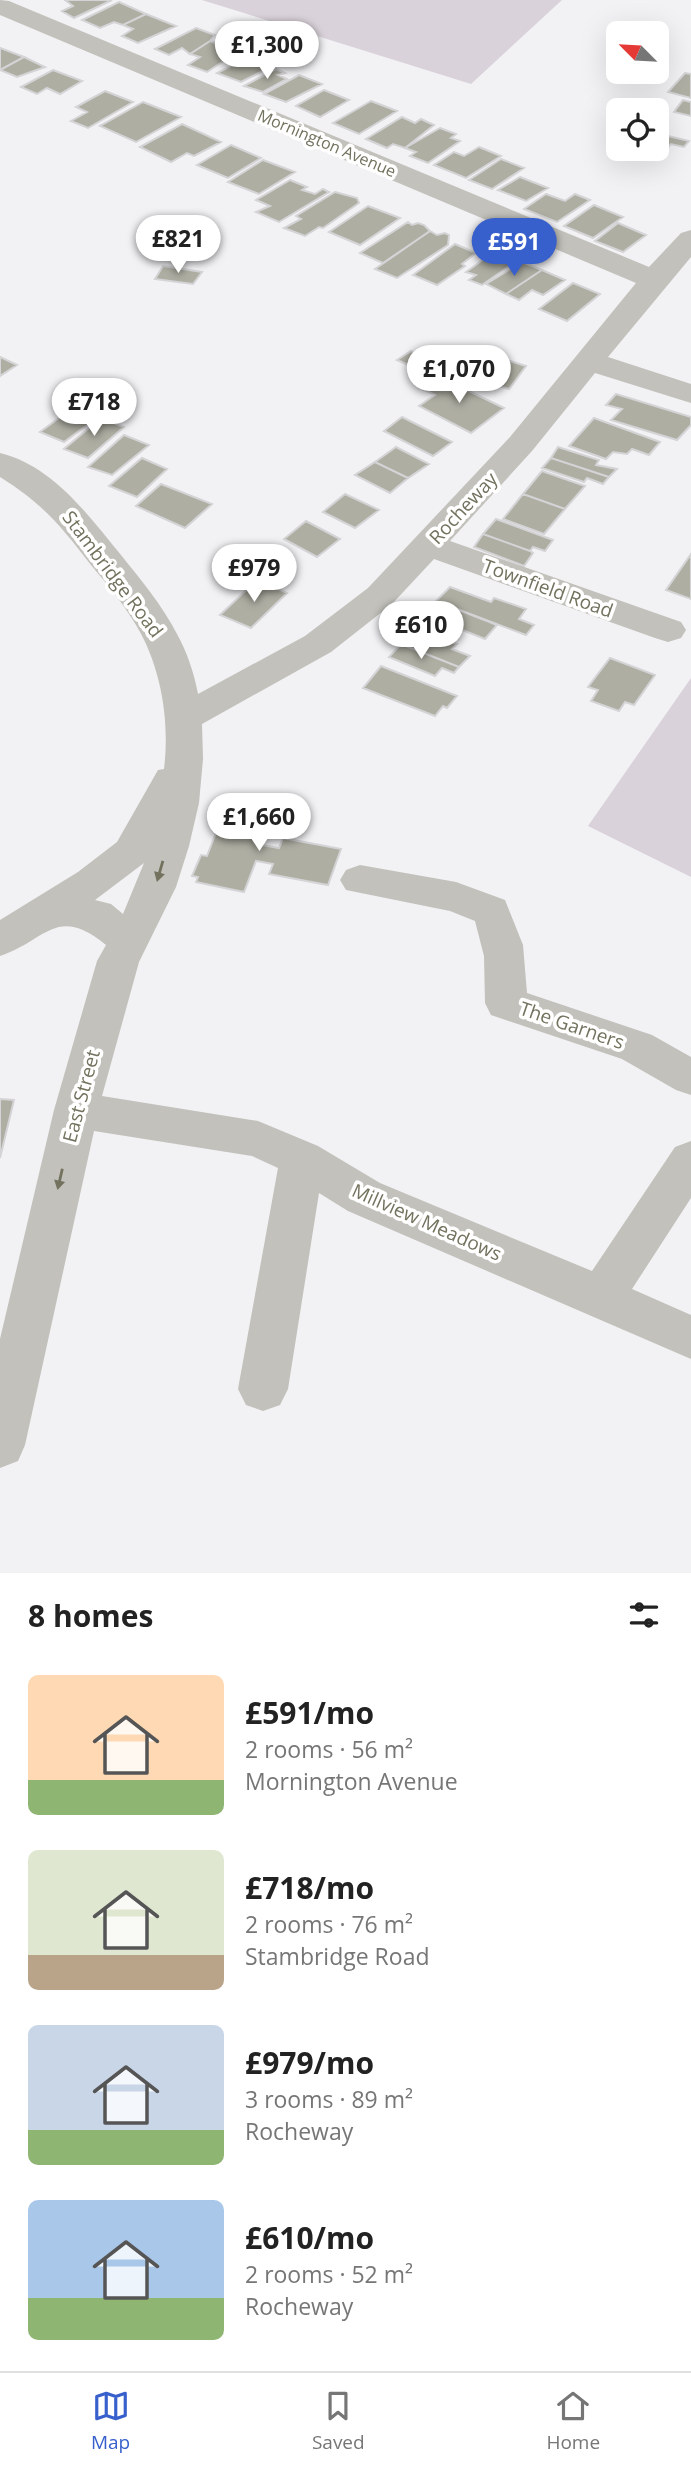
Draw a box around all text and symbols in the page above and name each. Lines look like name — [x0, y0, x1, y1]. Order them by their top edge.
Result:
north arrow — [606, 21, 668, 84]
map controls — [606, 21, 669, 161]
pin: £1,300 — [210, 22, 324, 81]
text: £1,300 — [231, 28, 303, 60]
button: locate — [606, 98, 669, 161]
street label: Mornington Avenue — [255, 104, 399, 182]
pin: £821 — [137, 216, 219, 275]
pin: £591 — [473, 218, 555, 278]
text: £821 — [152, 222, 204, 254]
text: £591 — [488, 225, 540, 257]
pin: £1,070 — [402, 346, 516, 405]
text: £1,070 — [423, 352, 495, 384]
pin: £718 — [53, 378, 135, 438]
text: £718 — [68, 385, 120, 417]
street label: Rocheway — [423, 466, 503, 550]
street label: Stambridge Road — [57, 505, 169, 643]
pin: £979 — [213, 544, 295, 604]
text: £979 — [228, 551, 280, 583]
street label: Townfield Road — [479, 552, 617, 624]
pin: £610 — [380, 602, 462, 661]
text: £610 — [395, 608, 447, 640]
pin: £1,660 — [202, 794, 316, 853]
text: £1,660 — [223, 800, 295, 832]
one-way arrow — [155, 861, 165, 882]
street label: The Garners — [516, 995, 628, 1055]
street label: East Street — [56, 1047, 106, 1145]
one-way arrow — [54, 1168, 65, 1190]
street label: Millview Meadows — [348, 1177, 506, 1267]
text: 8 homes — [28, 1595, 153, 1636]
icon: filters — [625, 1596, 663, 1634]
text: £591/mo — [245, 1692, 374, 1733]
icon: home — [84, 1703, 168, 1787]
text: 2 rooms · 56 m² — [245, 1733, 413, 1765]
text: Mornington Avenue — [245, 1765, 458, 1797]
text: £718/mo — [245, 1867, 374, 1908]
icon: home — [84, 1878, 168, 1962]
text: 2 rooms · 76 m² — [245, 1908, 413, 1940]
text: Stambridge Road — [245, 1940, 430, 1972]
text: £979/mo — [245, 2042, 374, 2083]
icon: home — [84, 2053, 168, 2137]
text: 3 rooms · 89 m² — [245, 2083, 413, 2115]
text: Rocheway — [245, 2115, 353, 2147]
text: £610/mo — [245, 2217, 374, 2258]
icon: home — [84, 2228, 168, 2312]
text: 2 rooms · 52 m² — [245, 2258, 413, 2290]
text: Rocheway — [245, 2290, 353, 2322]
tab: Map — [91, 2387, 130, 2455]
tab: Saved — [312, 2387, 365, 2455]
tab: Home — [546, 2387, 600, 2455]

